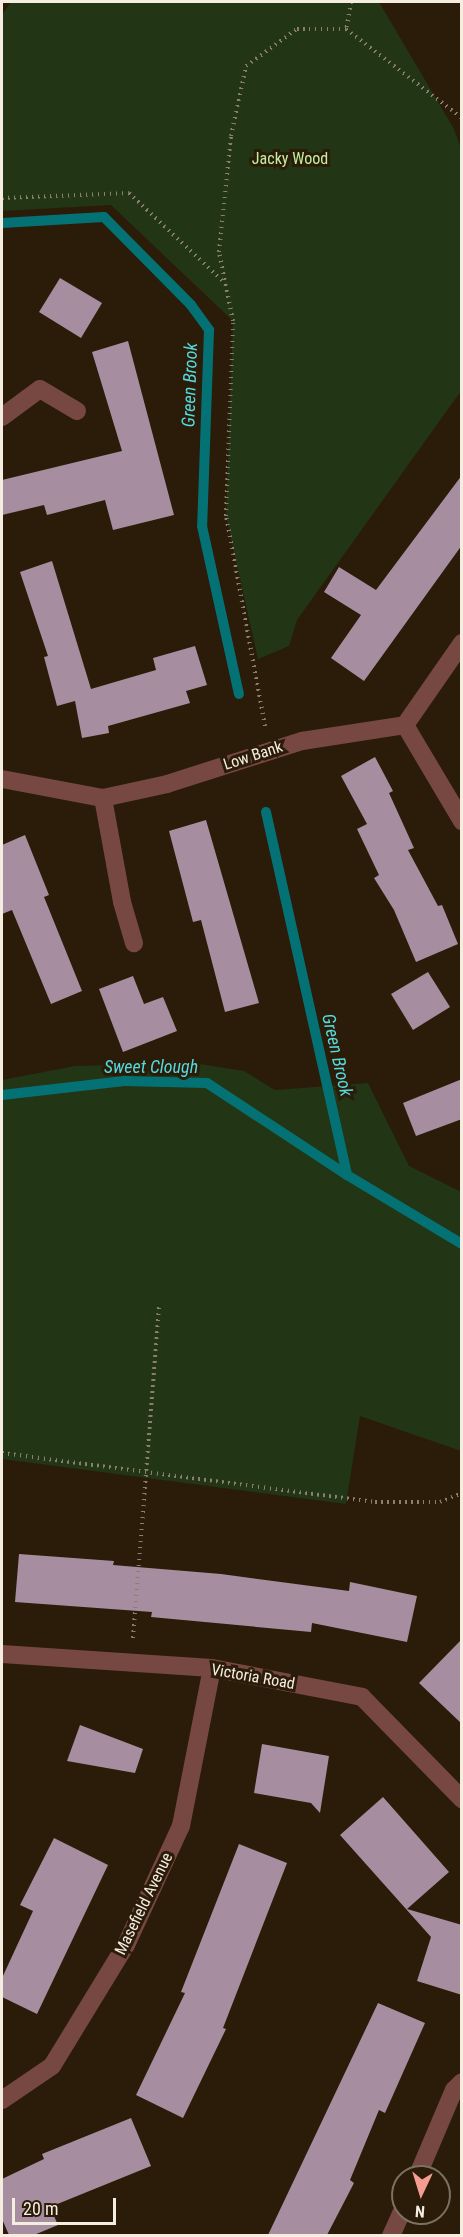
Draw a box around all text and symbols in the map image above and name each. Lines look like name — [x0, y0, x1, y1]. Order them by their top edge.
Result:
park label: Jacky Wood — [252, 149, 328, 169]
water label: Green Brook — [178, 342, 202, 428]
street label: Low Bank — [221, 737, 285, 775]
water label: Green Brook — [317, 1011, 357, 1099]
water label: Sweet Clough — [104, 1056, 198, 1078]
street label: Victoria Road — [210, 1660, 296, 1694]
street label: Masefield Avenue — [111, 1850, 177, 1958]
north arrow — [391, 2165, 451, 2225]
scale bar — [15, 2186, 118, 2224]
text: 20 m — [23, 2198, 58, 2219]
text: N — [414, 2202, 425, 2221]

